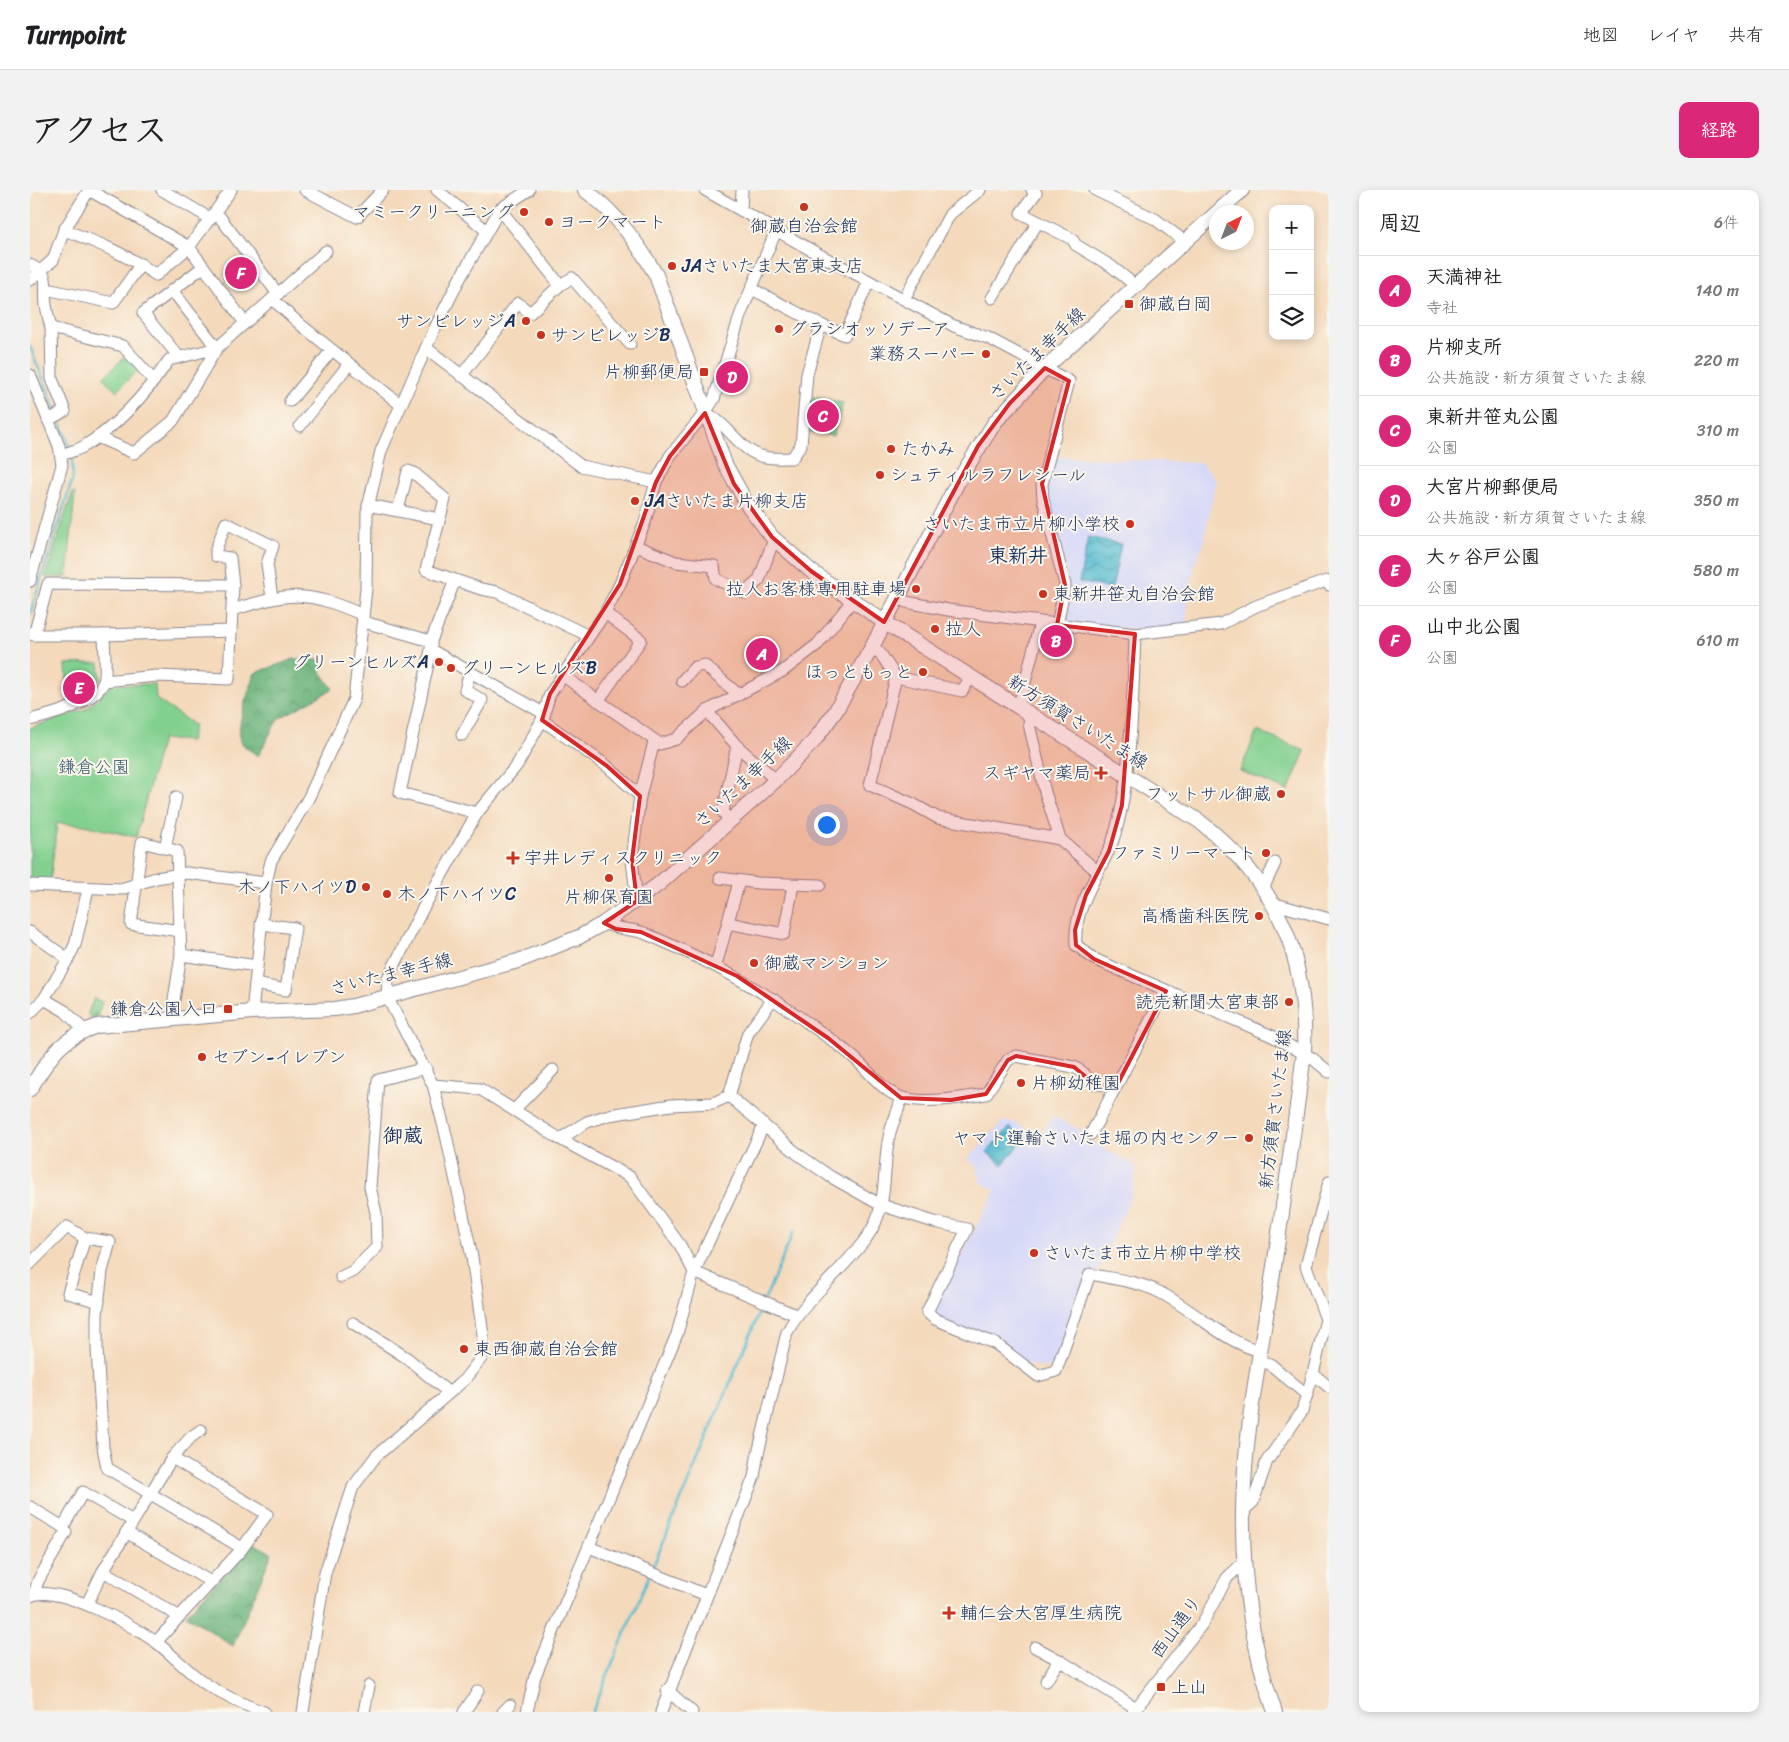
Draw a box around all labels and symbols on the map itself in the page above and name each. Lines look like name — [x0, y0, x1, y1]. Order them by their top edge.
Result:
place label: マミークリーニング — [352, 196, 514, 228]
marker: 御蔵自治会館 — [798, 201, 810, 213]
north arrow — [1209, 205, 1254, 250]
marker: マミークリーニング — [518, 206, 530, 218]
place label: ヨークマート — [559, 206, 666, 238]
place label: 御蔵自治会館 — [750, 210, 858, 242]
marker: ヨークマート — [543, 216, 555, 228]
place label: JAさいたま大宮東支店 — [681, 250, 864, 282]
pin: F — [225, 254, 257, 292]
marker: JAさいたま大宮東支店 — [666, 260, 678, 272]
place label: 御蔵白岡 — [1139, 288, 1211, 320]
marker: 御蔵白岡 — [1123, 298, 1135, 310]
street label: さいたま幸手線 — [981, 299, 1093, 409]
place label: サンビレッジA — [396, 305, 516, 337]
place label: グラシオッソデーア — [789, 313, 950, 345]
marker: サンビレッジA — [520, 315, 532, 327]
place label: サンビレッジB — [551, 319, 670, 351]
marker: グラシオッソデーア — [773, 323, 785, 335]
marker: サンビレッジB — [535, 329, 547, 341]
place label: 業務スーパー — [869, 338, 976, 370]
marker: 業務スーパー — [980, 348, 992, 360]
place label: 片柳郵便局 — [604, 356, 694, 388]
pin: D — [716, 358, 748, 396]
marker: 片柳郵便局 — [698, 366, 710, 378]
pin: C — [807, 397, 839, 435]
place label: たかみ — [901, 433, 955, 465]
marker: たかみ — [885, 443, 897, 455]
place label: シュティルラフレシール — [890, 459, 1086, 491]
marker: シュティルラフレシール — [874, 469, 886, 481]
place label: JAさいたま片柳支店 — [644, 485, 809, 517]
marker: JAさいたま片柳支店 — [629, 495, 641, 507]
place label: さいたま市立片柳小学校 — [923, 508, 1120, 540]
marker: さいたま市立片柳小学校 — [1124, 518, 1136, 530]
district label: 東新井 — [988, 538, 1048, 573]
place label: 拉人お客様専用駐車場 — [726, 573, 906, 605]
place label: 東新井笹丸自治会館 — [1053, 578, 1215, 610]
marker: 拉人お客様専用駐車場 — [910, 583, 922, 595]
marker: 東新井笹丸自治会館 — [1037, 588, 1049, 600]
place label: 拉人 — [945, 613, 981, 645]
pin: B — [1040, 622, 1072, 660]
marker: 拉人 — [929, 623, 941, 635]
pin: A — [746, 635, 778, 673]
place label: グリーンヒルズA — [293, 646, 429, 678]
place label: グリーンヒルズB — [461, 652, 597, 684]
marker: グリーンヒルズA — [433, 656, 445, 668]
place label: ほっともっと — [805, 656, 913, 688]
marker: グリーンヒルズB — [445, 662, 457, 674]
marker: ほっともっと — [917, 666, 929, 678]
street label: 新方須賀さいたま線 — [1001, 666, 1155, 778]
pin: E — [63, 669, 95, 707]
street label: さいたま幸手線 — [686, 728, 800, 836]
park label: 鎌倉公園 — [58, 751, 130, 783]
place label: スギヤマ薬局 — [983, 757, 1091, 789]
marker: スギヤマ薬局 — [1095, 767, 1107, 779]
place label: フットサル御蔵 — [1146, 778, 1271, 810]
marker: フットサル御蔵 — [1275, 788, 1287, 800]
your location — [814, 812, 840, 838]
place label: ファミリーマート — [1112, 837, 1256, 869]
place label: 宇井レディスクリニック — [524, 842, 722, 874]
marker: ファミリーマート — [1260, 847, 1272, 859]
marker: 宇井レディスクリニック — [506, 851, 520, 865]
place label: 木ノ下ハイツD — [237, 871, 356, 903]
marker: 片柳保育園 — [603, 872, 615, 884]
place label: 木ノ下ハイツC — [397, 878, 517, 910]
marker: 木ノ下ハイツD — [360, 881, 372, 893]
place label: 片柳保育園 — [564, 881, 654, 913]
marker: 木ノ下ハイツC — [381, 888, 393, 900]
place label: 高橋歯科医院 — [1141, 900, 1249, 932]
marker: 高橋歯科医院 — [1253, 910, 1265, 922]
street label: さいたま幸手線 — [326, 943, 456, 1005]
place label: 御蔵マンション — [764, 947, 889, 979]
marker: 御蔵マンション — [748, 957, 760, 969]
place label: 読売新聞大宮東部 — [1135, 986, 1279, 1018]
place label: 鎌倉公園入口 — [110, 993, 218, 1025]
marker: 読売新聞大宮東部 — [1283, 996, 1295, 1008]
marker: 鎌倉公園入口 — [222, 1003, 234, 1015]
street label: 新方須賀さいたま線 — [1249, 1027, 1301, 1191]
place label: セブン-イレブン — [212, 1041, 346, 1073]
marker: セブン-イレブン — [196, 1051, 208, 1063]
place label: 片柳幼稚園 — [1031, 1067, 1121, 1099]
marker: 片柳幼稚園 — [1015, 1077, 1027, 1089]
district label: 御蔵 — [383, 1118, 423, 1153]
place label: ヤマト運輸さいたま堀の内センター — [952, 1122, 1239, 1154]
marker: ヤマト運輸さいたま堀の内センター — [1243, 1132, 1255, 1144]
place label: さいたま市立片柳中学校 — [1044, 1237, 1241, 1269]
marker: さいたま市立片柳中学校 — [1028, 1247, 1040, 1259]
place label: 東西御蔵自治会館 — [474, 1333, 618, 1365]
marker: 東西御蔵自治会館 — [458, 1343, 470, 1355]
street label: 西山通り — [1142, 1588, 1210, 1666]
place label: 輔仁会大宮厚生病院 — [960, 1597, 1122, 1629]
marker: 輔仁会大宮厚生病院 — [942, 1606, 956, 1620]
place label: 上山 — [1171, 1671, 1207, 1703]
marker: 上山 — [1155, 1681, 1167, 1693]

